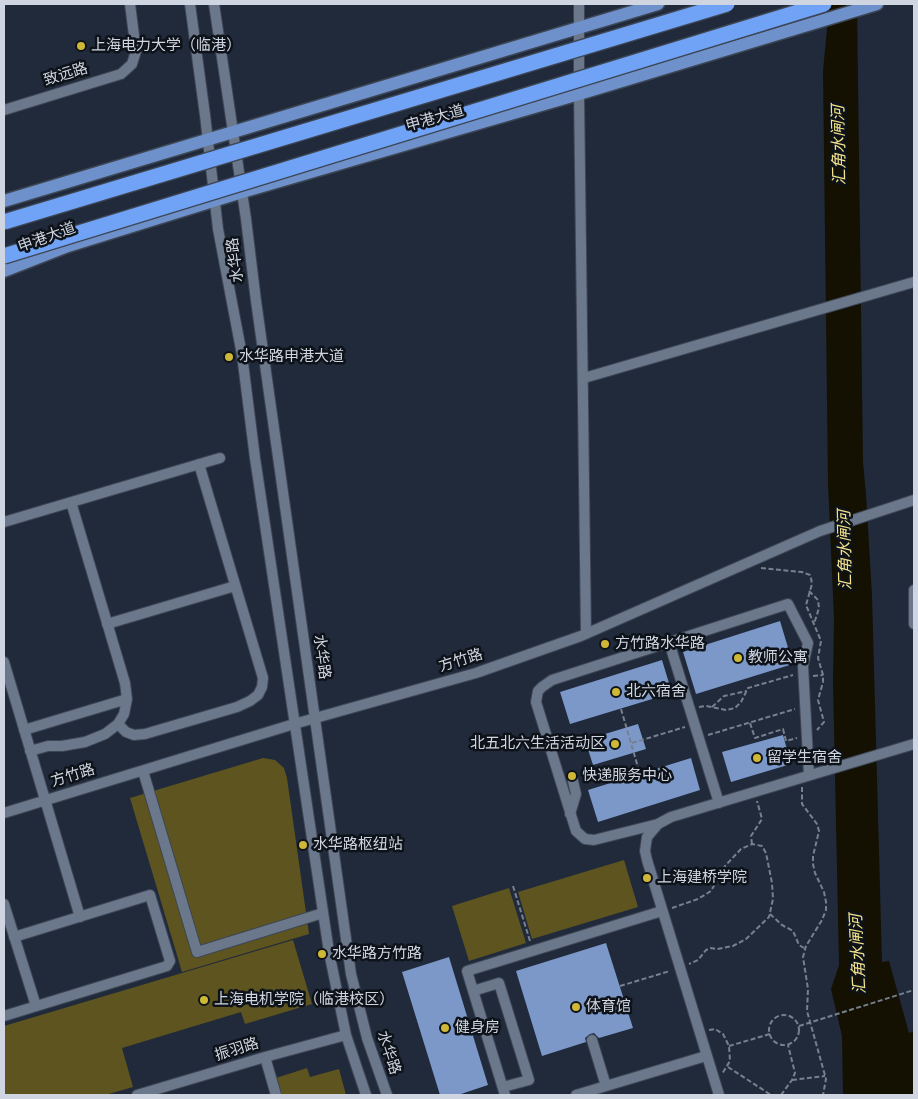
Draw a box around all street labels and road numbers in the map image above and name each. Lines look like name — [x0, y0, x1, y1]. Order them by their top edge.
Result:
street label: 致远路 — [42, 60, 90, 90]
street label: 申港大道 — [404, 102, 466, 136]
street label: 申港大道 — [16, 219, 78, 257]
street label: 水华路 — [224, 237, 248, 283]
street label: 水华路 — [309, 633, 333, 681]
street label: 方竹路 — [437, 646, 485, 676]
street label: 方竹路 — [49, 761, 97, 791]
street label: 水华路 — [372, 1029, 404, 1077]
street label: 振羽路 — [213, 1035, 261, 1065]

